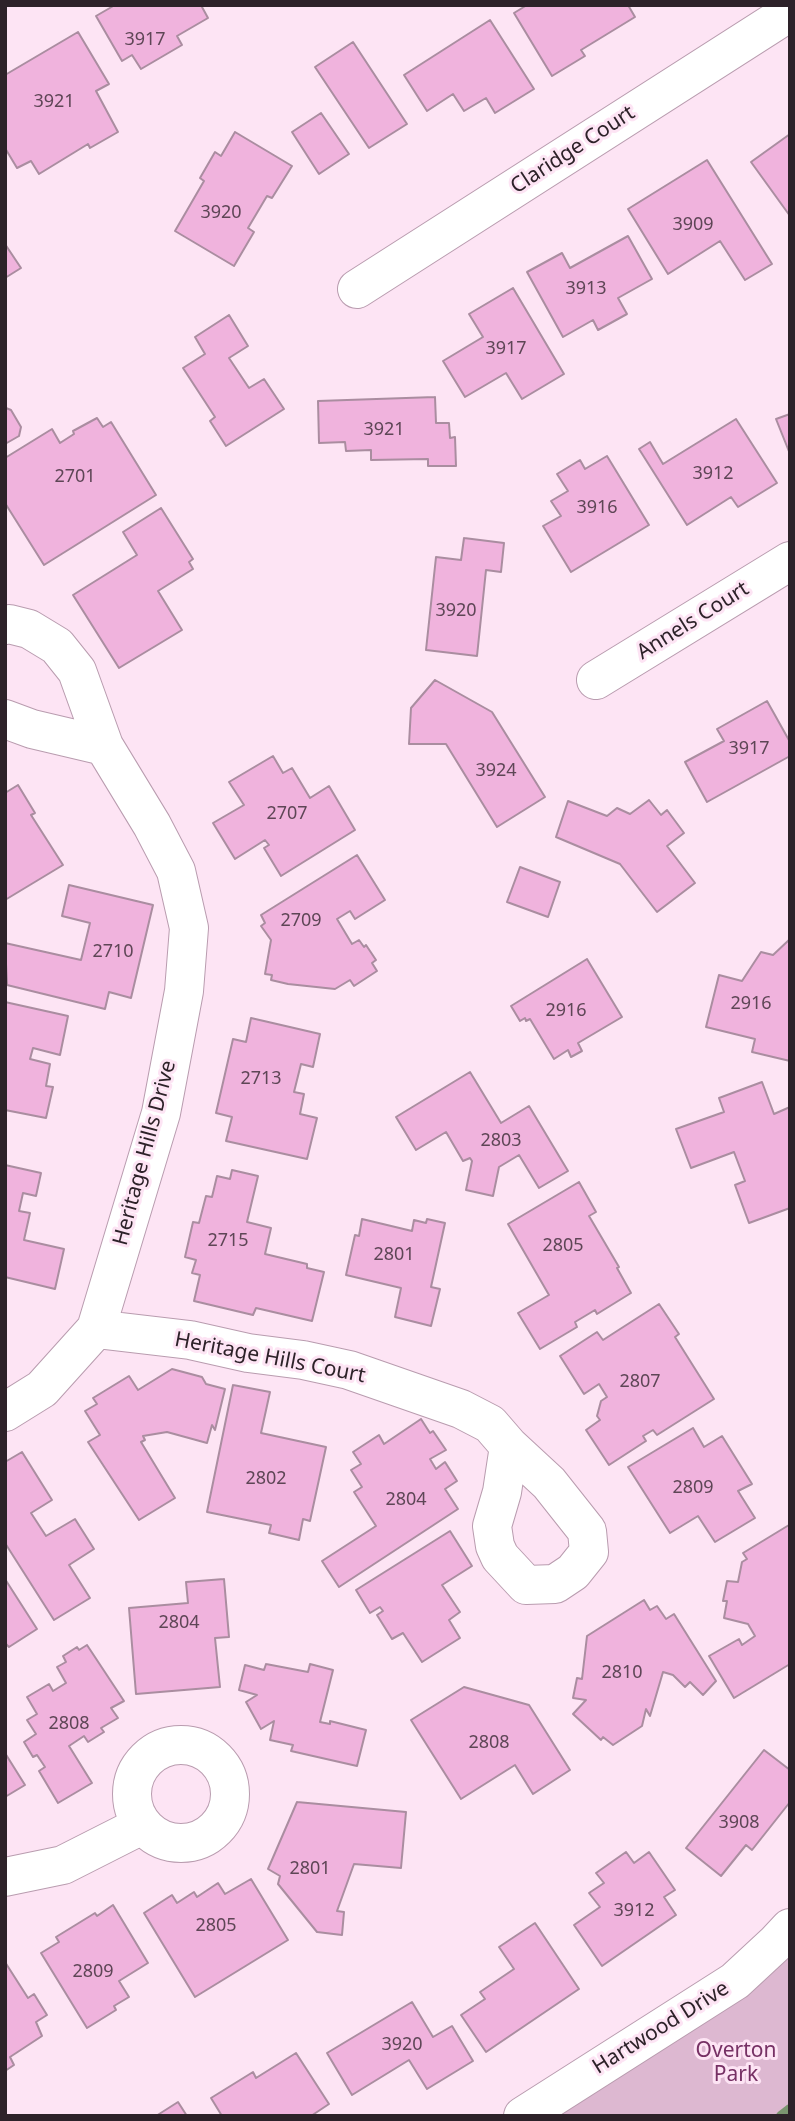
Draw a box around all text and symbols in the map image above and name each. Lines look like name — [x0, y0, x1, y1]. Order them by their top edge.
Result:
house number: 3917 — [124, 29, 166, 51]
house number: 3921 — [33, 91, 75, 113]
street label: Claridge Court — [506, 101, 640, 199]
house number: 3920 — [200, 202, 242, 224]
house number: 3909 — [672, 214, 714, 236]
house number: 3913 — [565, 278, 607, 300]
house number: 3917 — [485, 338, 527, 360]
house number: 3921 — [363, 419, 405, 441]
house number: 3912 — [692, 463, 734, 485]
house number: 2701 — [54, 466, 96, 488]
house number: 3916 — [576, 497, 618, 519]
street label: Annels Court — [632, 577, 754, 665]
house number: 3920 — [435, 600, 477, 622]
house number: 3917 — [728, 738, 770, 760]
house number: 3924 — [475, 760, 517, 782]
house number: 2707 — [266, 803, 308, 825]
house number: 2709 — [280, 910, 322, 932]
house number: 2710 — [92, 941, 134, 963]
house number: 2916 — [730, 993, 772, 1015]
house number: 2916 — [545, 1000, 587, 1022]
street label: Heritage Hills Drive — [108, 1058, 182, 1248]
house number: 2713 — [240, 1068, 282, 1090]
house number: 2803 — [480, 1130, 522, 1152]
house number: 2715 — [207, 1230, 249, 1252]
house number: 2805 — [542, 1235, 584, 1257]
house number: 2801 — [373, 1244, 415, 1266]
street label: Heritage Hills Court — [173, 1327, 367, 1389]
house number: 2807 — [619, 1371, 661, 1393]
house number: 2802 — [245, 1468, 287, 1490]
house number: 2809 — [672, 1477, 714, 1499]
house number: 2804 — [385, 1489, 427, 1511]
house number: 2804 — [158, 1612, 200, 1634]
house number: 2810 — [601, 1662, 643, 1684]
house number: 2808 — [48, 1713, 90, 1735]
house number: 2808 — [468, 1732, 510, 1754]
house number: 3908 — [718, 1812, 760, 1834]
house number: 2801 — [289, 1858, 331, 1880]
house number: 3912 — [613, 1900, 655, 1922]
house number: 2805 — [195, 1915, 237, 1937]
house number: 2809 — [72, 1961, 114, 1983]
street label: Hartwood Drive — [588, 1976, 734, 2080]
house number: 3920 — [381, 2034, 423, 2056]
park label: Overton Park — [696, 2038, 776, 2088]

